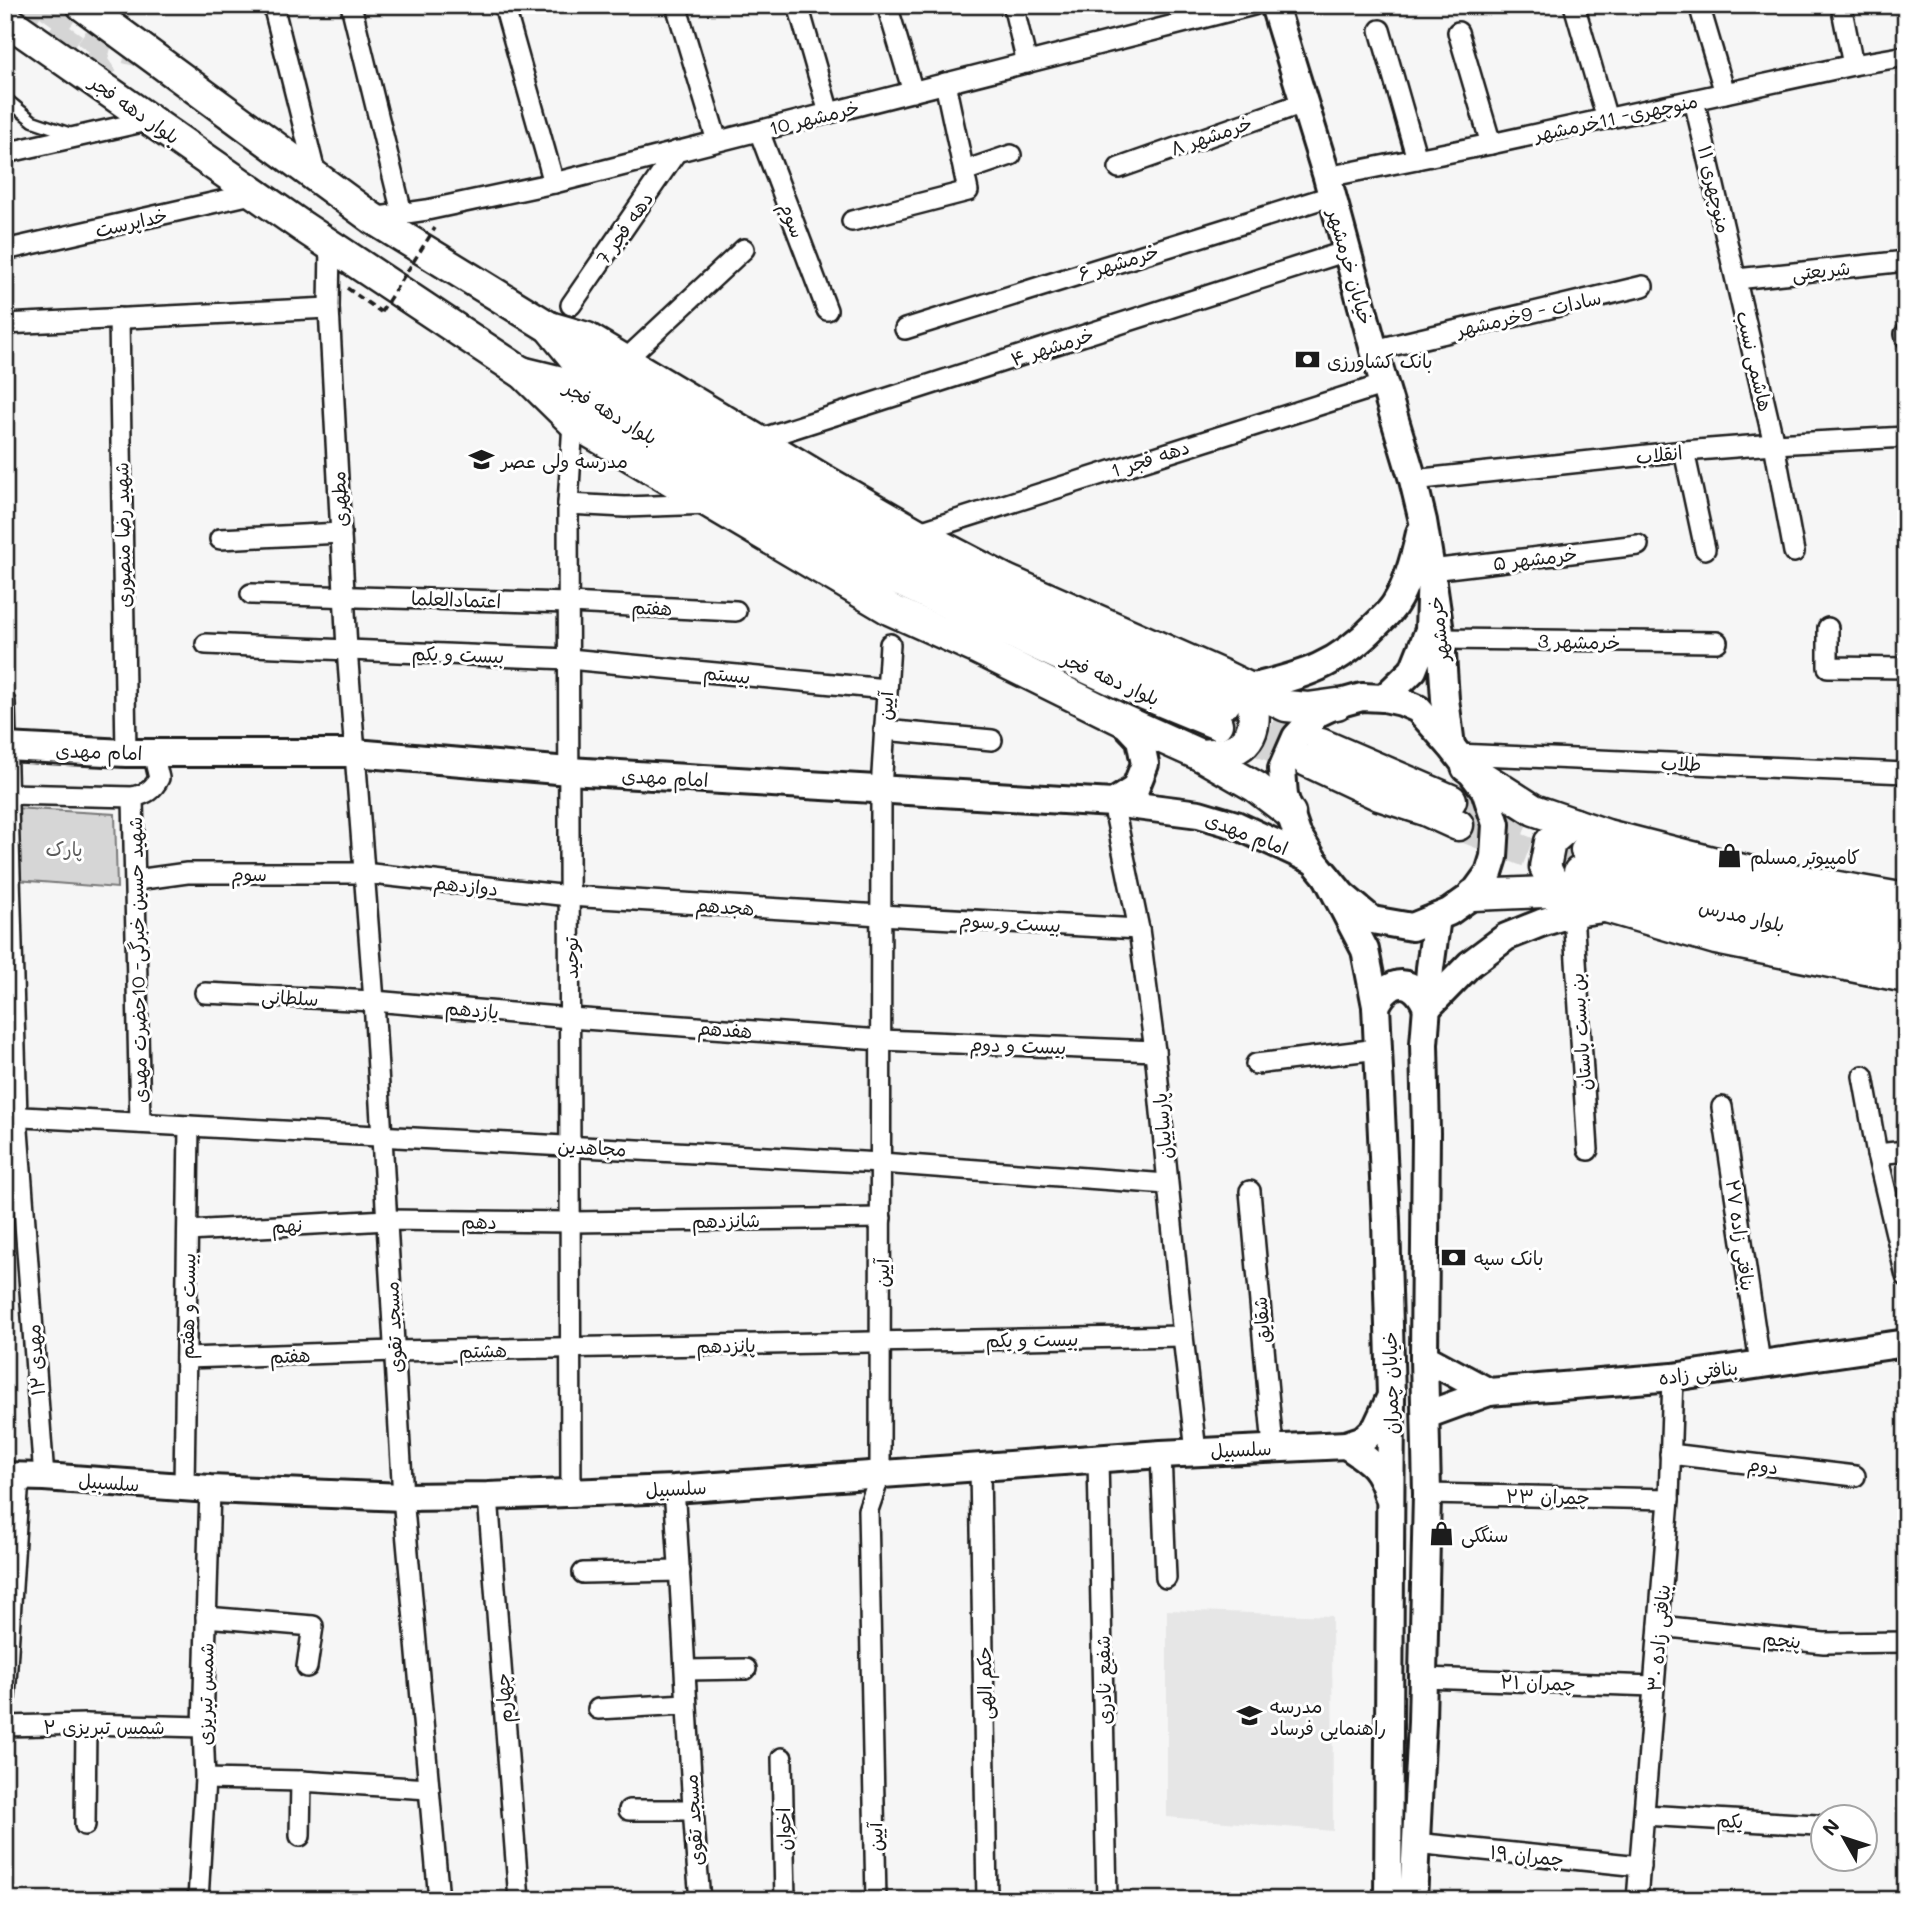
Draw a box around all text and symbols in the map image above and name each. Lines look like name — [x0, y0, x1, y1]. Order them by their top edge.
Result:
street label: بلوار دهه فجر — [83, 68, 185, 149]
street label: منوچهری- 11خرمشهر — [1530, 88, 1700, 148]
street label: خرمشهر 10 — [766, 94, 862, 140]
street label: خرمشهر ۸ — [1167, 109, 1255, 161]
street label: منوچهری ۱۱ — [1692, 143, 1737, 236]
street label: دهه فجر 7 — [590, 187, 658, 269]
street label: سوم — [772, 199, 811, 242]
street label: خداپرست — [92, 202, 170, 243]
street label: خیابان خرمشهر — [1322, 205, 1379, 327]
street label: خرمشهر ۶ — [1075, 238, 1161, 286]
street label: شریعتی — [1791, 255, 1851, 286]
street label: سادات - 9خرمشهر — [1452, 284, 1604, 342]
street label: هاشمی نسب — [1730, 308, 1779, 414]
street label: خرمشهر ۴ — [1007, 321, 1097, 371]
bank icon: بانک کشاورزی — [1293, 346, 1321, 374]
place label: بانک کشاورزی — [1327, 348, 1433, 373]
street label: بلوار دهه فجر — [558, 373, 662, 450]
street label: دهه فجر 1 — [1108, 434, 1192, 482]
street label: انقلاب — [1634, 439, 1684, 469]
school or university icon: مدرسه ولی عصر — [467, 446, 495, 474]
place label: مدرسه ولی عصر — [499, 448, 628, 474]
street label: شهید رضا منصوری — [108, 462, 136, 608]
street label: مطهری — [325, 471, 353, 527]
street label: خرمشهر ۵ — [1491, 540, 1579, 576]
street label: اعتمادالعلما — [410, 585, 502, 613]
street label: هفتم — [631, 593, 673, 624]
street label: خرمشهر — [1422, 595, 1455, 665]
street label: خرمشهر 3 — [1537, 628, 1621, 654]
street label: بیست و یکم — [411, 640, 505, 671]
street label: بلوار دهه فجر — [1056, 645, 1164, 711]
street label: بیستم — [702, 659, 752, 692]
street label: آیین — [872, 690, 898, 721]
street label: امام مهدی — [55, 737, 143, 768]
street label: طلاب — [1660, 750, 1702, 776]
street label: امام مهدی — [621, 762, 709, 795]
street label: امام مهدی — [1201, 806, 1292, 863]
street label: شهید حسین خبرگی- 10حضرت مهدی — [122, 817, 153, 1103]
park label: پارک — [46, 836, 82, 862]
shop icon: کامپیوتر مسلم — [1716, 842, 1744, 870]
place label: کامپیوتر مسلم — [1750, 844, 1860, 872]
street label: سوم — [231, 861, 267, 889]
street label: دوازدهم — [432, 869, 499, 904]
street label: هجدهم — [694, 891, 755, 924]
street label: بلوار مدرس — [1697, 893, 1787, 937]
street label: بیست و سوم — [958, 907, 1062, 940]
street label: توحید — [558, 937, 583, 979]
street label: بن بست باستان — [1563, 972, 1597, 1092]
street label: سلطانی — [261, 983, 319, 1012]
street label: یازدهم — [444, 994, 500, 1027]
street label: هفدهم — [697, 1015, 753, 1046]
street label: بیست و دوم — [969, 1031, 1067, 1062]
street label: پارساییان — [1147, 1092, 1178, 1160]
street label: مجاهدین — [557, 1133, 627, 1161]
street label: بنافتی زاده ۲۷ — [1720, 1178, 1761, 1293]
street label: شانزدهم — [692, 1207, 760, 1236]
street label: دهم — [461, 1208, 497, 1237]
street label: نهم — [271, 1212, 303, 1241]
bank icon: بانک سپه — [1440, 1243, 1468, 1271]
place label: بانک سپه — [1474, 1245, 1544, 1271]
street label: بیست و هفتم — [174, 1253, 203, 1360]
street label: آیین — [869, 1257, 894, 1288]
street label: مسجد تقوی — [378, 1281, 408, 1373]
street label: شقایق — [1247, 1296, 1275, 1344]
street label: مهدی ۱۲ — [20, 1323, 50, 1397]
street label: بیست و یکم — [985, 1326, 1079, 1355]
street label: خیابان چمران — [1377, 1331, 1404, 1435]
street label: پانزدهم — [696, 1332, 756, 1361]
street label: هشتم — [459, 1337, 507, 1366]
street label: هفتم — [269, 1342, 311, 1371]
street label: بنافتی زاده — [1657, 1354, 1739, 1391]
street label: سلسبیل — [1210, 1435, 1272, 1463]
street label: دوم — [1746, 1451, 1780, 1482]
street label: سلسبیل — [78, 1467, 140, 1497]
street label: سلسبیل — [645, 1474, 707, 1502]
street label: چمران ۲۳ — [1506, 1483, 1590, 1510]
shop icon: سنگکی — [1427, 1520, 1455, 1548]
place label: سنگکی — [1461, 1522, 1508, 1548]
street label: بنافتی زاده ۳۰ — [1641, 1583, 1676, 1693]
street label: پنجم — [1761, 1625, 1802, 1656]
street label: شفیع نادری — [1090, 1635, 1118, 1725]
street label: شمس تبریزی — [192, 1642, 218, 1746]
street label: حکم الهی — [971, 1646, 1000, 1720]
street label: چمران ۲۱ — [1500, 1668, 1576, 1697]
street label: چهارم — [489, 1672, 520, 1724]
place label: مدرسه راهنمایی فرساد — [1270, 1693, 1386, 1741]
school or university icon: مدرسه راهنمایی فرساد — [1236, 1702, 1264, 1730]
street label: شمس تبریزی ۲ — [43, 1714, 165, 1739]
street label: مسجد تقوی — [677, 1773, 709, 1867]
north arrow — [1810, 1804, 1880, 1874]
street label: اخوان — [770, 1807, 796, 1851]
street label: یکم — [1716, 1807, 1744, 1836]
text: N — [1816, 1814, 1845, 1840]
street label: آیین — [862, 1821, 888, 1852]
street label: چمران ۱۹ — [1489, 1839, 1565, 1872]

